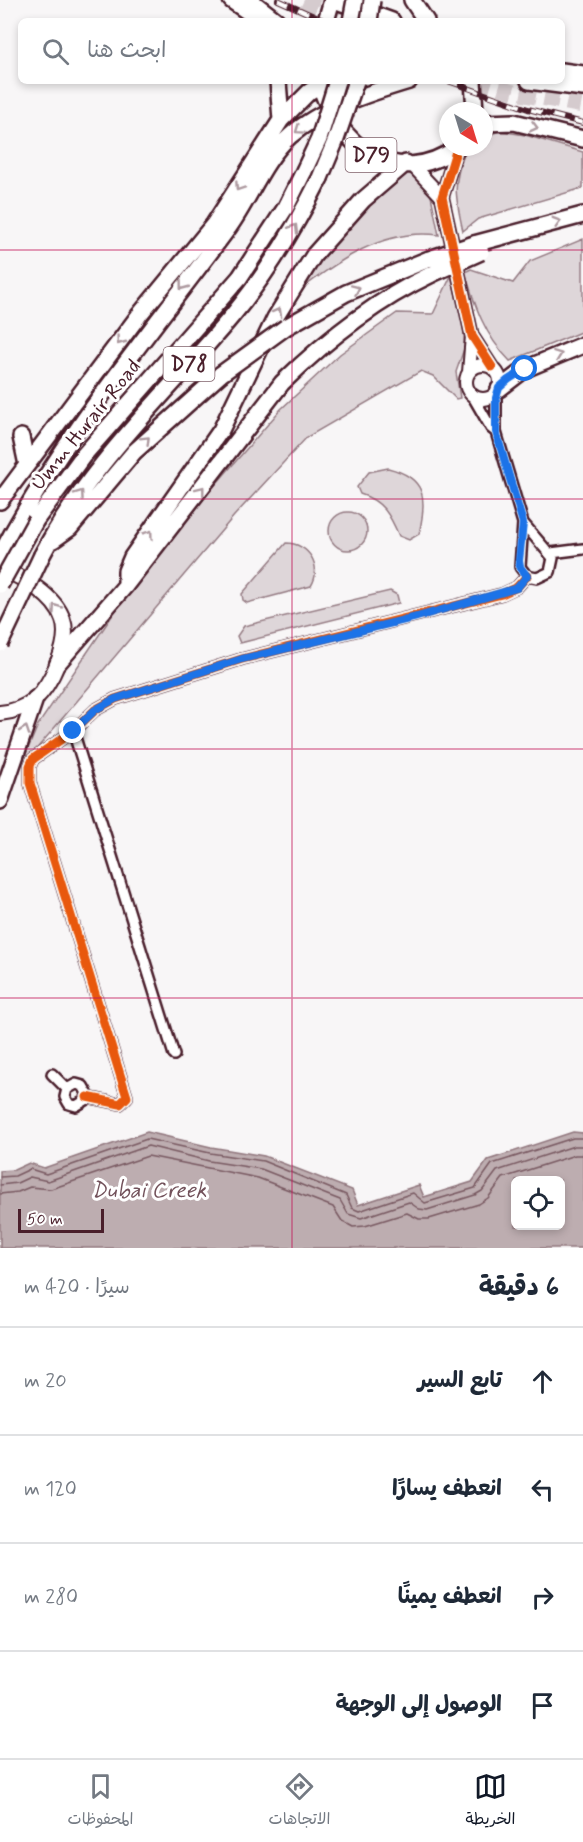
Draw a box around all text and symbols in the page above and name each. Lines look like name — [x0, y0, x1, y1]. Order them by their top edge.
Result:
search box — [18, 18, 565, 84]
icon: search — [39, 35, 72, 68]
text: ابحث هنا — [87, 37, 167, 65]
north arrow — [439, 102, 493, 156]
one-way arrow — [529, 119, 539, 132]
one-way arrow — [294, 123, 305, 134]
road number: D79 — [346, 138, 397, 172]
one-way arrow — [235, 180, 246, 191]
one-way arrow — [551, 217, 562, 229]
one-way arrow — [287, 224, 299, 234]
one-way arrow — [179, 279, 190, 290]
one-way arrow — [349, 284, 360, 296]
one-way arrow — [271, 308, 283, 318]
one-way arrow — [116, 335, 127, 346]
road number: D78 — [164, 347, 214, 381]
one-way arrow — [552, 349, 563, 362]
street label: Umm Hurair Road — [25, 354, 147, 496]
route start — [511, 355, 537, 381]
one-way arrow — [138, 437, 149, 448]
one-way arrow — [193, 486, 204, 497]
one-way arrow — [73, 489, 84, 500]
one-way arrow — [142, 529, 153, 540]
one-way arrow — [52, 604, 63, 615]
route end — [59, 717, 85, 743]
one-way arrow — [17, 725, 30, 736]
map controls — [511, 1176, 565, 1230]
button: locate — [511, 1176, 565, 1230]
water label: Dubai Creek — [91, 1177, 207, 1205]
scale bar — [18, 1206, 104, 1234]
text: 50 m — [27, 1209, 63, 1230]
text: 6 دقيقة — [479, 1271, 559, 1305]
text: سيرًا · 420 m — [24, 1274, 130, 1301]
icon: ahead — [526, 1365, 559, 1398]
text: تابع السير — [418, 1367, 502, 1395]
text: 20 m — [24, 1368, 67, 1395]
icon: left — [526, 1473, 559, 1506]
text: انعطف يسارًا — [392, 1475, 502, 1503]
text: 120 m — [24, 1476, 77, 1503]
icon: right — [526, 1581, 559, 1614]
text: انعطف يمينًا — [398, 1583, 502, 1611]
text: 280 m — [24, 1584, 78, 1611]
icon: arrive — [526, 1689, 559, 1722]
text: الوصول إلى الوجهة — [335, 1691, 502, 1719]
tab: المحفوظات — [68, 1770, 133, 1833]
tab: الاتجاهات — [269, 1770, 330, 1833]
tab: الخريطة — [466, 1770, 515, 1833]

